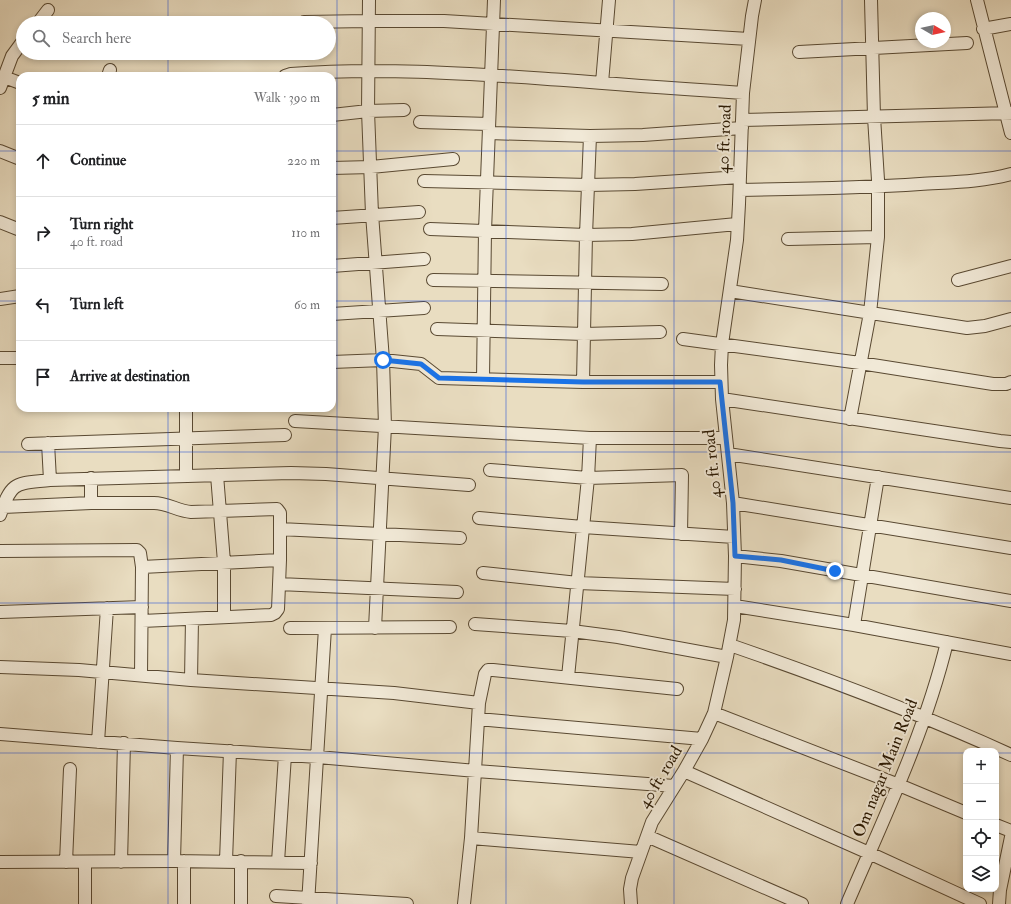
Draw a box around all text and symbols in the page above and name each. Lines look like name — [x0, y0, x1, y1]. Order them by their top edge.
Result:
north arrow — [915, 12, 951, 48]
search box — [16, 16, 336, 60]
icon: search — [30, 27, 52, 49]
text: Search here — [62, 29, 131, 48]
text: 5 min — [32, 88, 70, 109]
text: Walk · 390 m — [254, 90, 320, 106]
street label: 40 ft. road — [712, 103, 736, 174]
icon: ahead — [32, 150, 54, 172]
text: Continue — [70, 151, 126, 170]
text: 220 m — [287, 153, 320, 169]
text: Turn right — [70, 215, 133, 234]
icon: right — [32, 222, 54, 244]
text: 110 m — [291, 225, 320, 241]
text: 40 ft. road — [70, 234, 123, 250]
icon: left — [32, 294, 54, 316]
text: Turn left — [70, 295, 124, 314]
text: 60 m — [294, 297, 320, 313]
route start — [374, 351, 392, 369]
icon: arrive — [32, 366, 54, 388]
text: Arrive at destination — [70, 367, 190, 386]
street label: 40 ft. road — [698, 428, 726, 500]
route end — [826, 562, 844, 580]
street label: Om nagar Main Road — [848, 695, 923, 840]
street label: 40 ft. road — [633, 741, 687, 812]
map controls — [963, 748, 999, 892]
button: + — [963, 748, 999, 784]
button: − — [963, 784, 999, 820]
button: locate — [963, 820, 999, 856]
button: layers — [963, 856, 999, 892]

